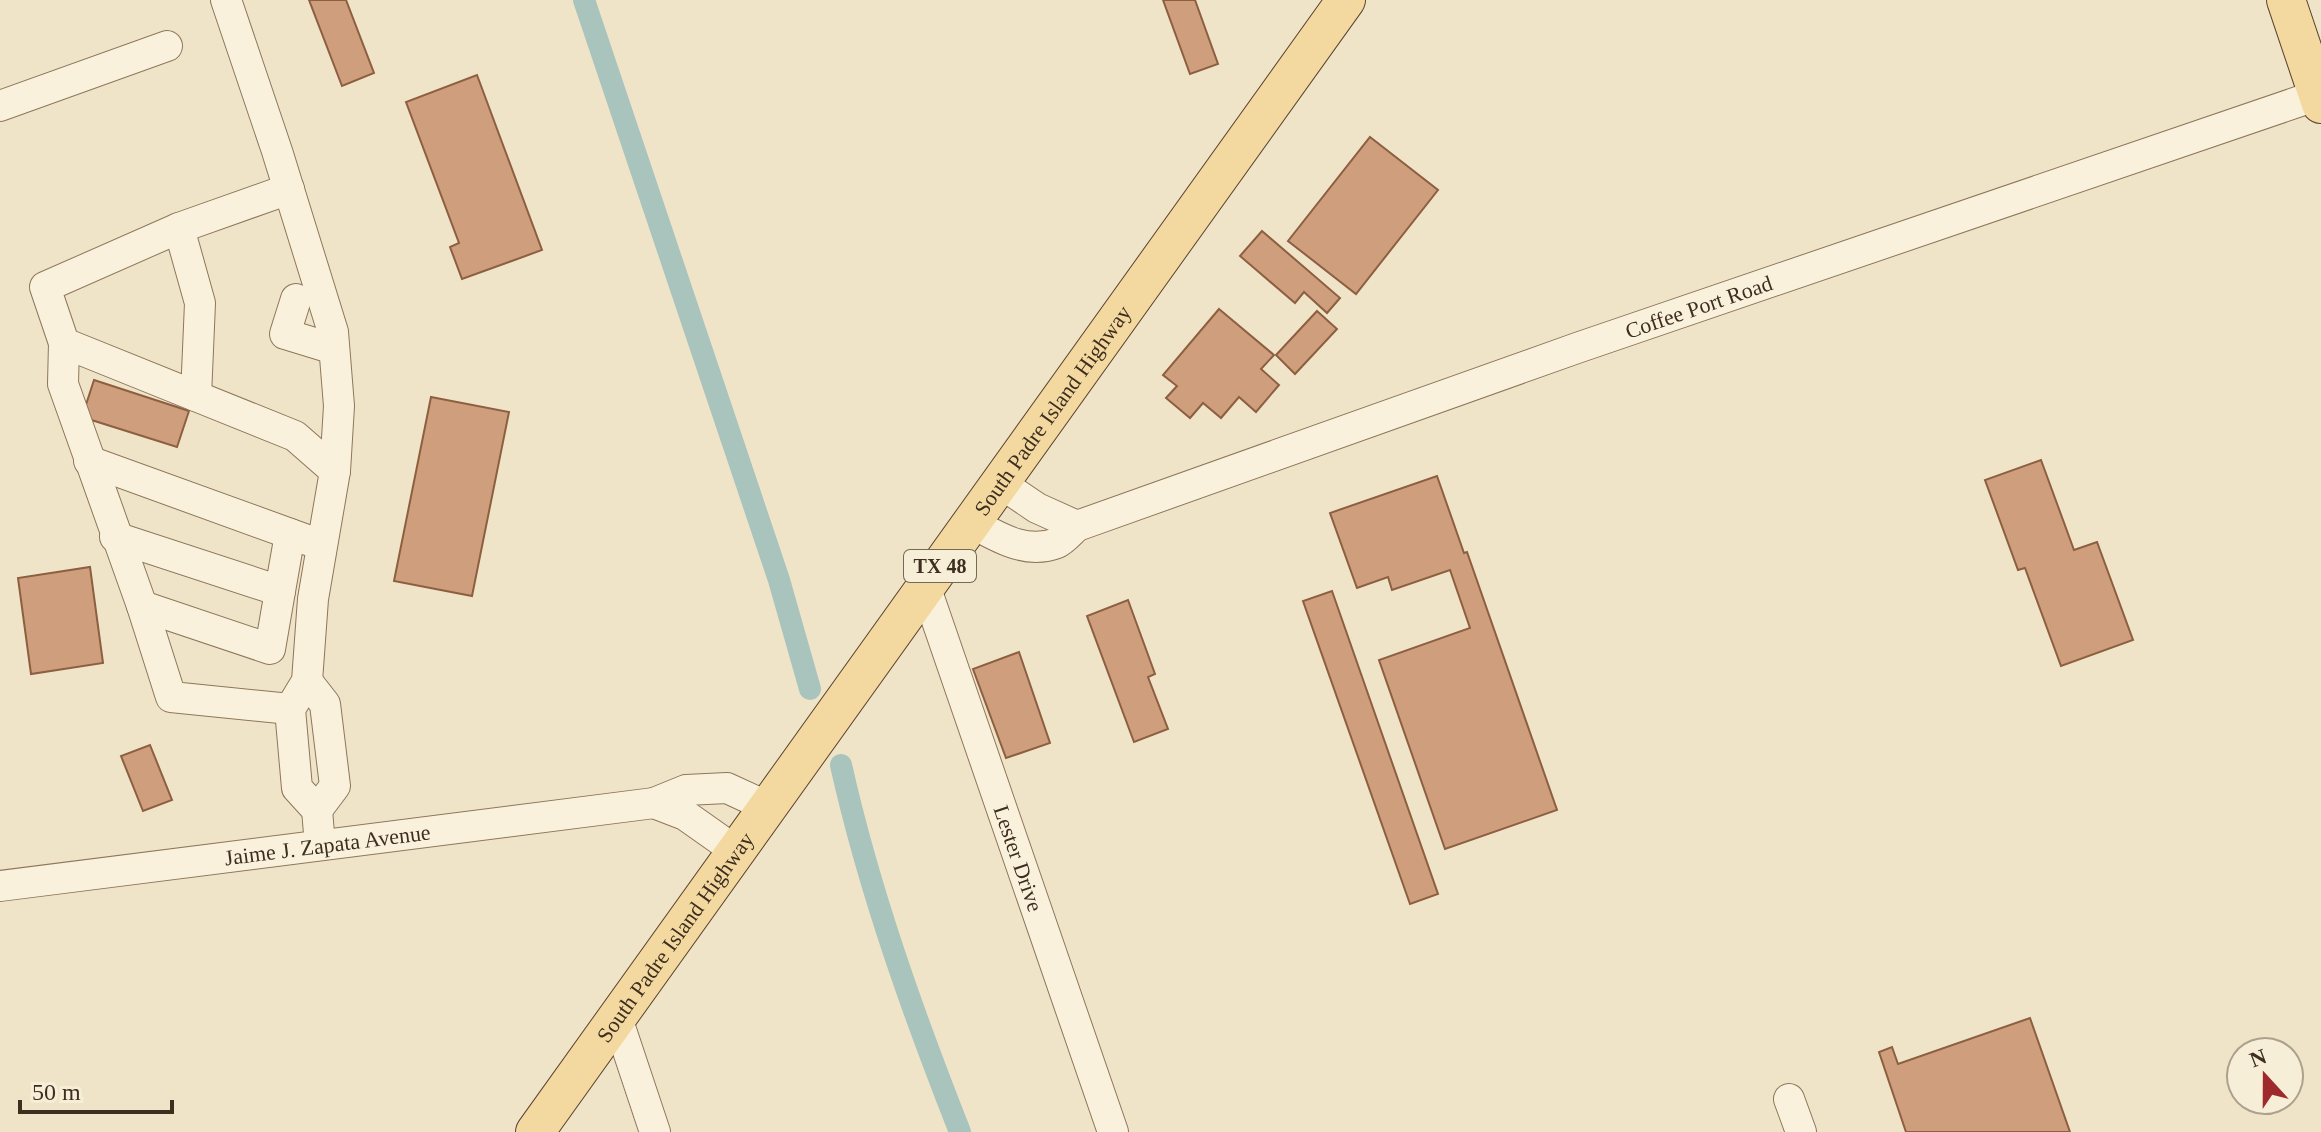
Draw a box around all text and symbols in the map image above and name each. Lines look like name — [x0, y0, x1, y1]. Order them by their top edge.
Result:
street label: Coffee Port Road — [1622, 270, 1775, 343]
street label: South Padre Island Highway — [968, 300, 1136, 520]
road number: TX 48 — [904, 550, 976, 582]
street label: Lester Drive — [989, 802, 1049, 915]
street label: Jaime J. Zapata Avenue — [223, 819, 432, 870]
street label: South Padre Island Highway — [591, 827, 758, 1047]
north arrow — [2225, 1036, 2305, 1116]
text: N — [2246, 1043, 2270, 1072]
scale bar — [20, 1064, 172, 1114]
text: 50 m — [32, 1079, 81, 1105]

